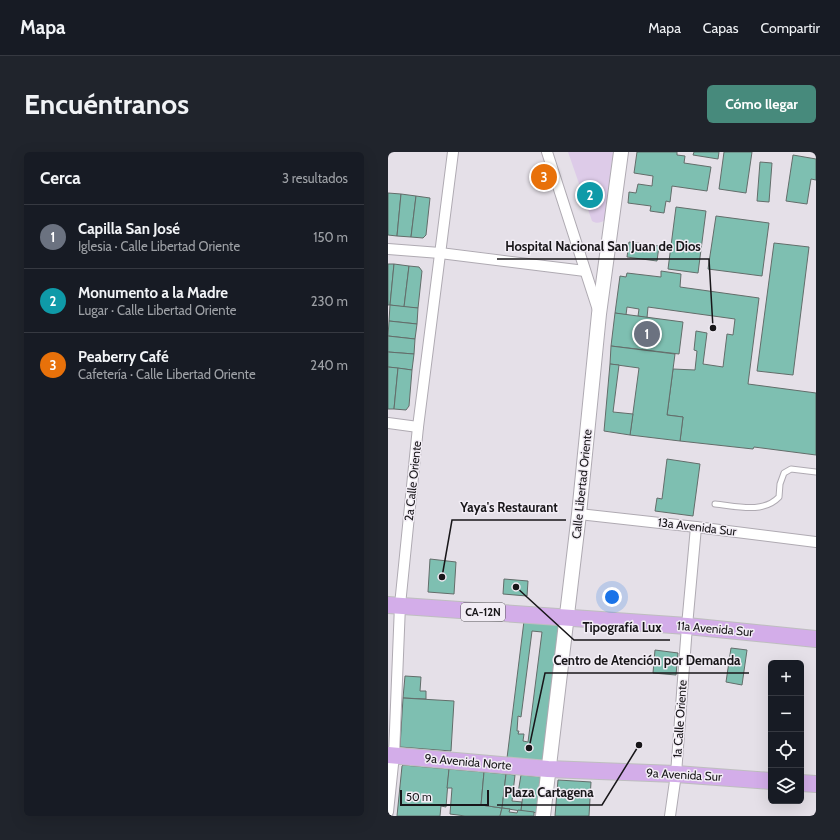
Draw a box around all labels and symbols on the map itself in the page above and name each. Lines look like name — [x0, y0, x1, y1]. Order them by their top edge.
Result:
pin: 3 — [531, 162, 557, 192]
pin: 2 — [577, 180, 603, 210]
callout: Hospital Nacional San Juan de Dios — [497, 234, 709, 259]
text: Hospital Nacional San Juan de Dios — [505, 238, 701, 254]
pin: 1 — [634, 319, 660, 349]
street label: Calle Libertad Oriente — [568, 428, 595, 540]
street label: 2a Calle Oriente — [401, 440, 424, 522]
callout: Yaya's Restaurant — [452, 495, 566, 520]
text: Yaya's Restaurant — [459, 499, 558, 515]
street label: 13a Avenida Sur — [657, 514, 737, 539]
your location — [602, 587, 622, 607]
road number: CA-12N — [461, 603, 505, 621]
callout: Tipografía Lux — [574, 615, 670, 640]
street label: 11a Avenida Sur — [676, 618, 754, 639]
text: Tipografía Lux — [582, 619, 662, 635]
callout: Centro de Atención por Demanda — [545, 648, 749, 673]
text: Centro de Atención por Demanda — [553, 652, 741, 668]
street label: 1a Calle Oriente — [669, 679, 690, 759]
street label: 9a Avenida Norte — [424, 750, 512, 773]
street label: 9a Avenida Sur — [646, 765, 722, 784]
callout: Plaza Cartagena — [497, 780, 602, 805]
text: Plaza Cartagena — [504, 784, 594, 800]
scale bar — [400, 788, 489, 807]

